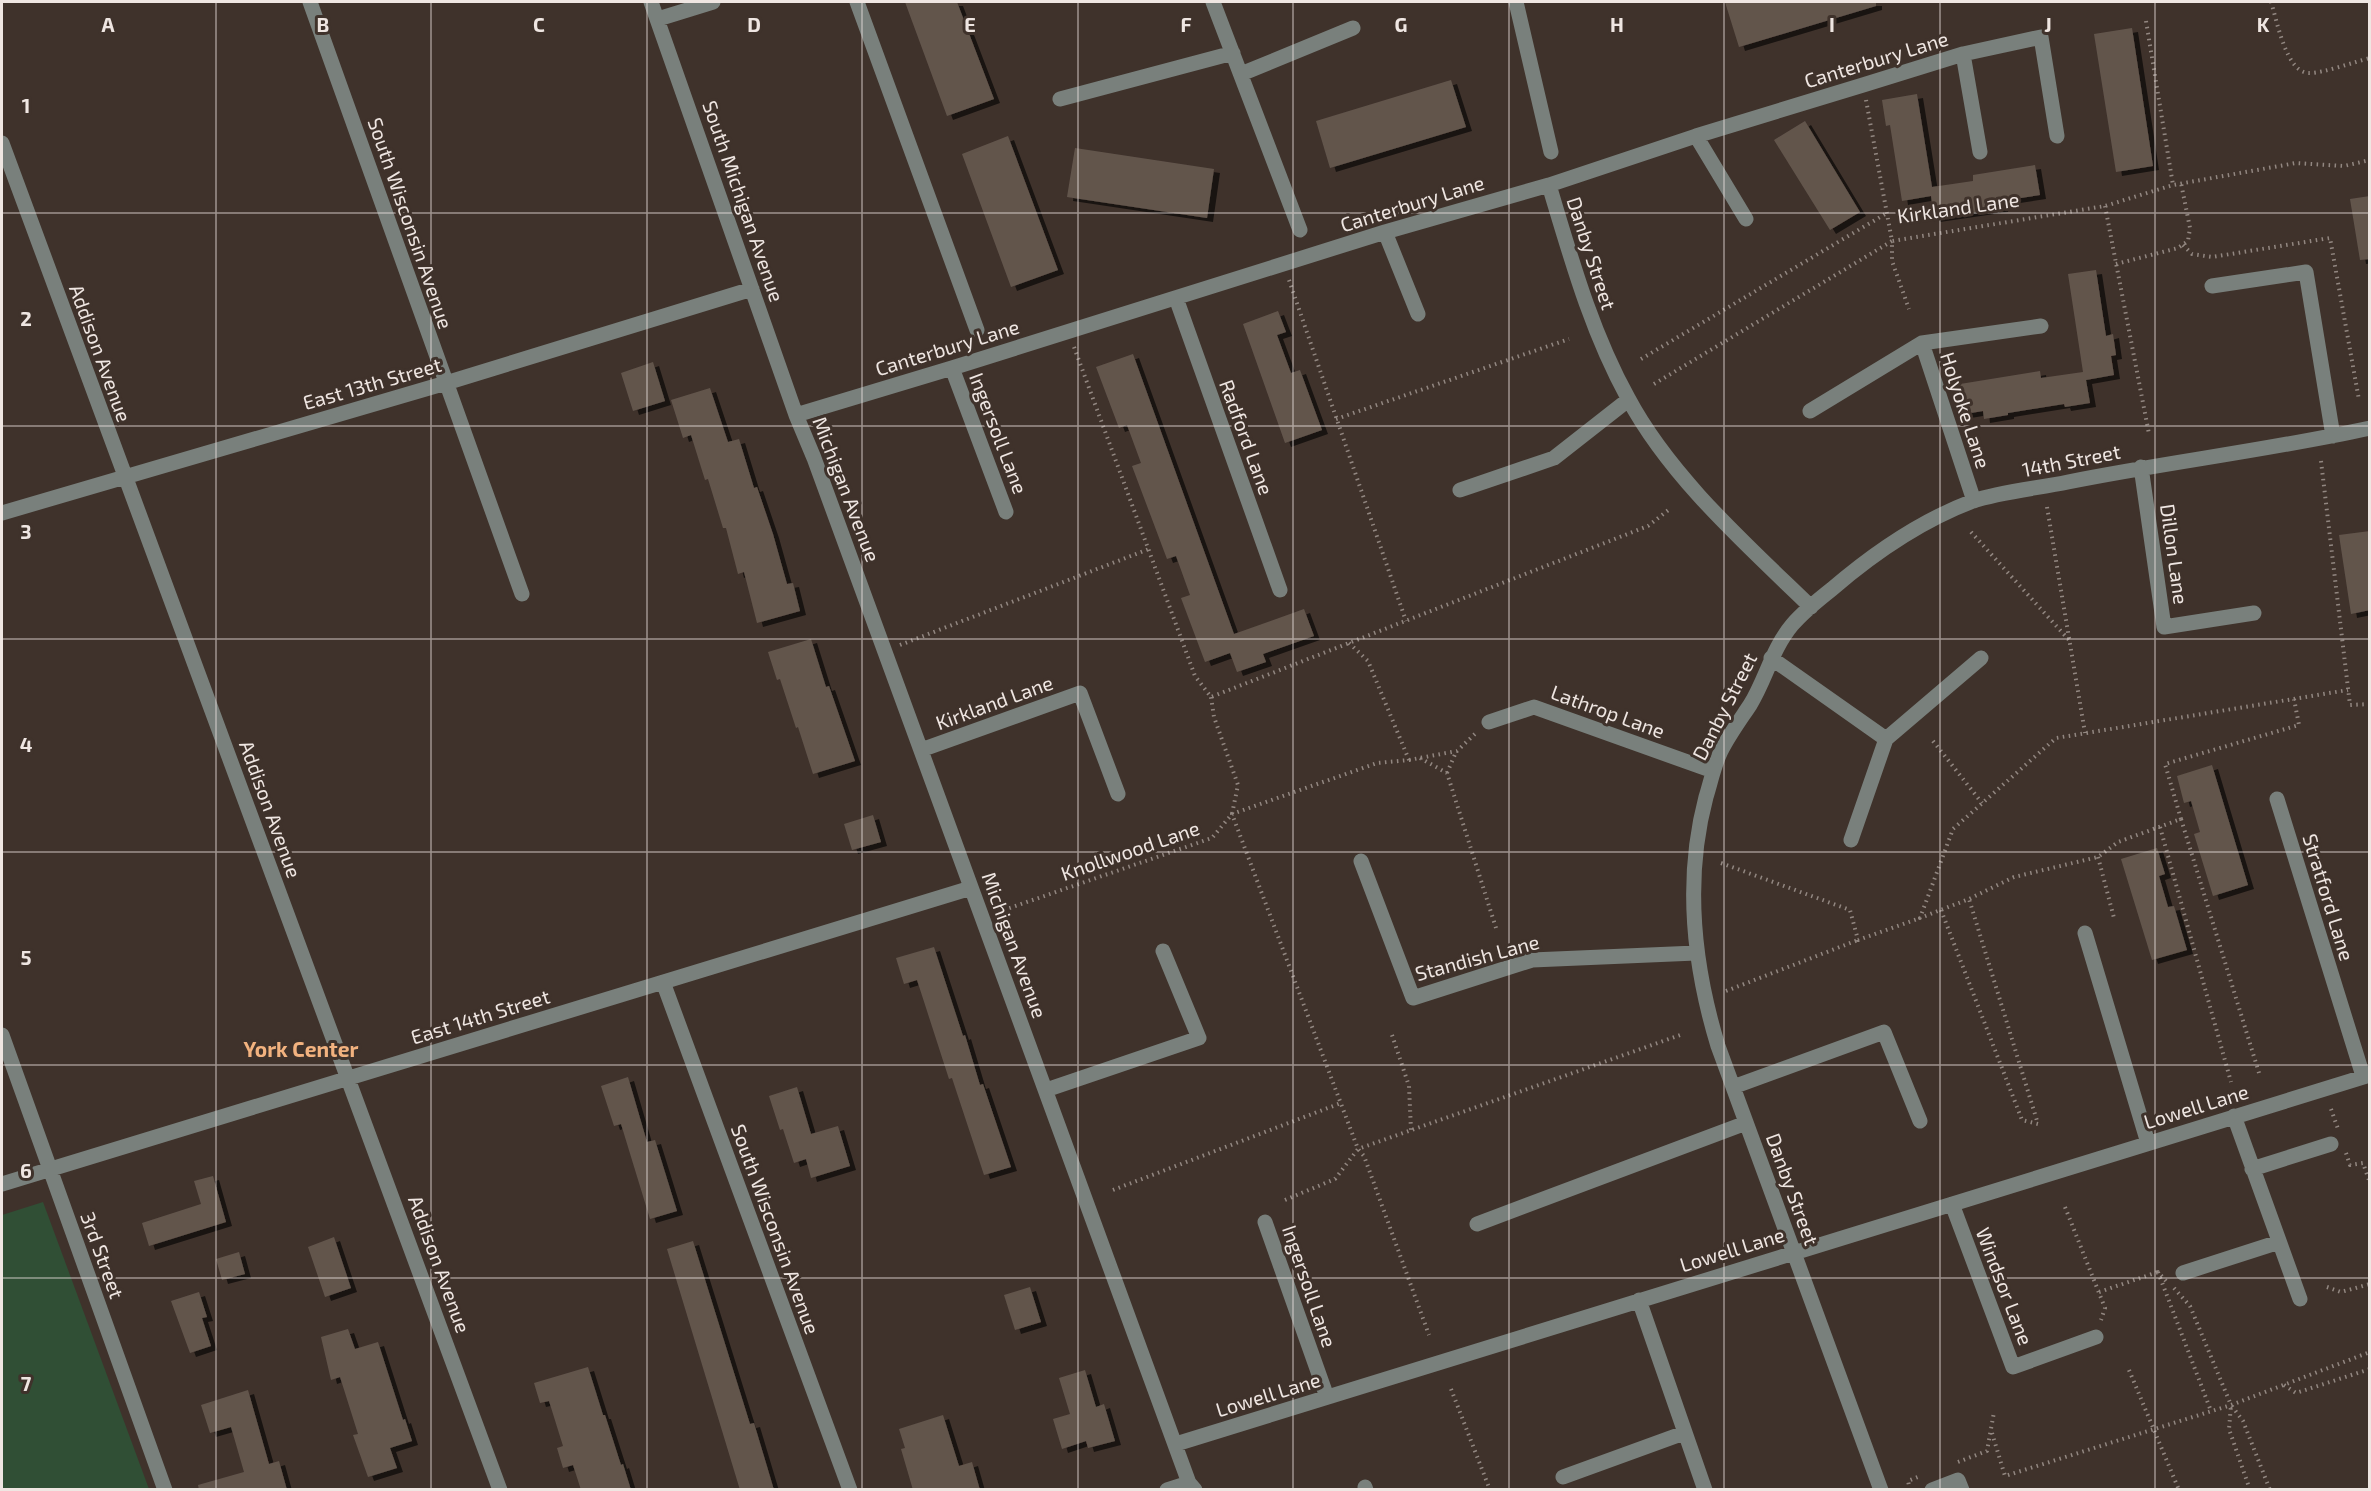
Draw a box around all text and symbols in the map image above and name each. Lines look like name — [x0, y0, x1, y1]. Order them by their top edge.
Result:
text: A — [101, 12, 115, 36]
text: B — [317, 12, 329, 36]
text: C — [533, 12, 545, 36]
text: D — [747, 12, 761, 36]
text: E — [964, 12, 976, 36]
text: F — [1180, 12, 1192, 36]
text: G — [1395, 12, 1407, 36]
text: H — [1610, 12, 1624, 36]
text: I — [1829, 12, 1835, 36]
text: J — [2044, 12, 2052, 36]
text: K — [2257, 12, 2270, 36]
street label: Canterbury Lane — [1801, 26, 1951, 92]
text: 1 — [22, 93, 30, 117]
street label: South Michigan Avenue — [698, 97, 790, 305]
street label: South Wisconsin Avenue — [364, 114, 458, 332]
street label: Canterbury Lane — [1337, 170, 1487, 236]
street label: Kirkland Lane — [1895, 187, 2021, 227]
street label: Danby Street — [1562, 193, 1622, 313]
street label: Addison Avenue — [65, 281, 137, 425]
text: 2 — [20, 306, 32, 330]
street label: Canterbury Lane — [872, 314, 1022, 380]
street label: Holyoke Lane — [1936, 349, 1996, 471]
street label: East 13th Street — [300, 352, 444, 414]
street label: Ingersoll Lane — [965, 369, 1033, 497]
street label: Radford Lane — [1215, 376, 1279, 498]
street label: Michigan Avenue — [808, 413, 886, 565]
street label: 14th Street — [2020, 439, 2123, 481]
street label: Dillon Lane — [2156, 502, 2194, 606]
text: 3 — [20, 519, 32, 543]
street label: Danby Street — [1687, 648, 1762, 764]
street label: Kirkland Lane — [932, 670, 1056, 734]
street label: Lathrop Lane — [1548, 679, 1668, 743]
text: 4 — [20, 732, 33, 756]
street label: Addison Avenue — [235, 737, 307, 881]
street label: Knollwood Lane — [1057, 815, 1203, 885]
street label: Stratford Lane — [2298, 831, 2360, 963]
street label: Michigan Avenue — [977, 869, 1053, 1021]
street label: Standish Lane — [1412, 929, 1542, 985]
text: 5 — [20, 945, 32, 969]
street label: East 14th Street — [408, 983, 553, 1049]
district label: York Center — [243, 1036, 359, 1061]
street label: Lowell Lane — [2141, 1079, 2251, 1133]
street label: South Wisconsin Avenue — [727, 1121, 825, 1337]
street label: Danby Street — [1762, 1130, 1824, 1249]
text: 6 — [20, 1158, 32, 1182]
street label: Addison Avenue — [404, 1192, 476, 1336]
street label: 3rd Street — [76, 1208, 130, 1302]
street label: Ingersoll Lane — [1278, 1222, 1342, 1350]
street label: Lowell Lane — [1677, 1222, 1787, 1276]
street label: Windsor Lane — [1972, 1224, 2038, 1348]
street label: Lowell Lane — [1213, 1367, 1323, 1421]
text: 7 — [21, 1371, 32, 1395]

